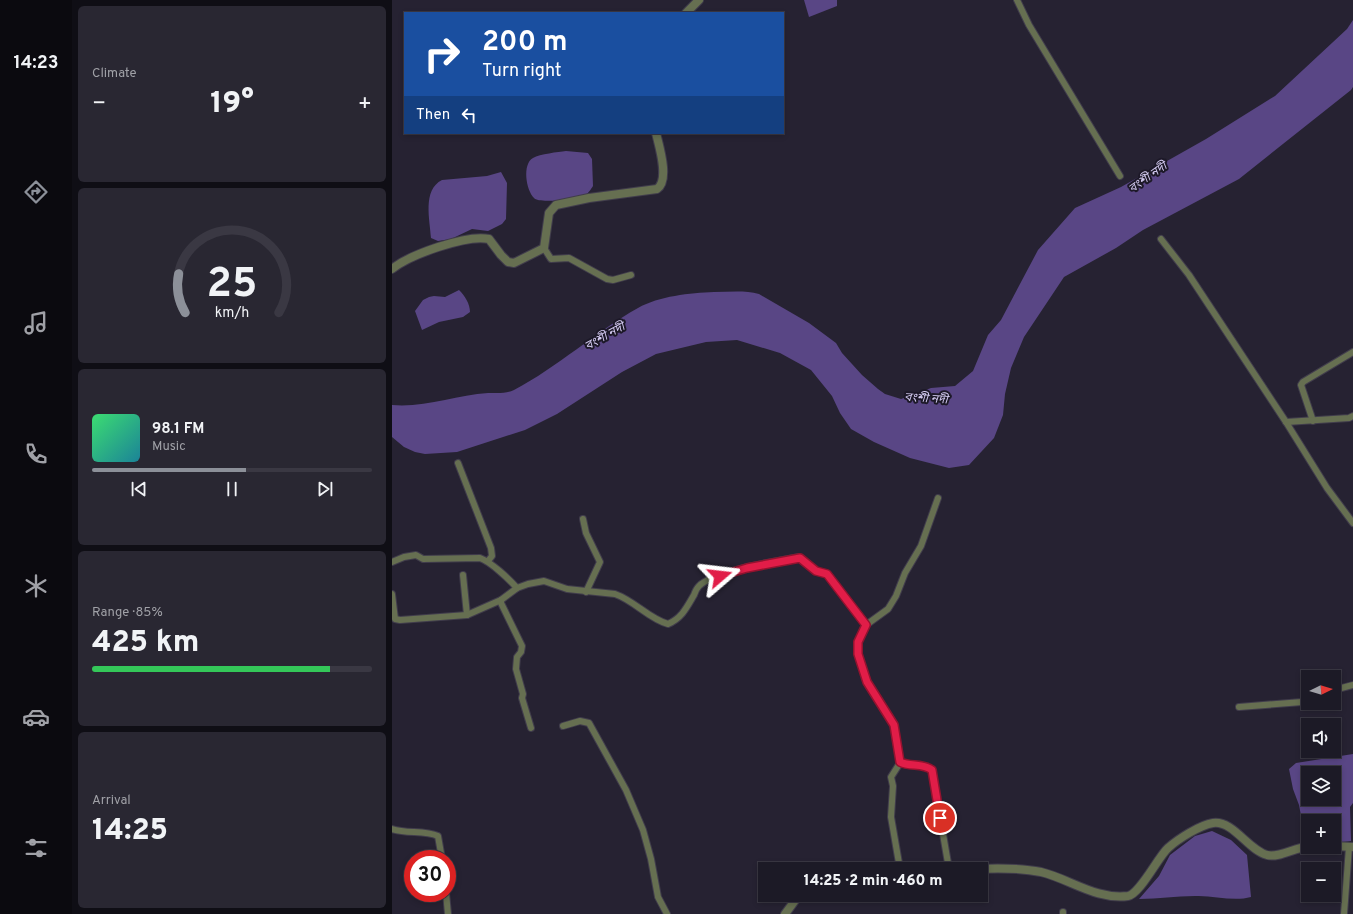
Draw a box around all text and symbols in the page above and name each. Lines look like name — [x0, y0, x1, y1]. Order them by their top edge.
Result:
text: 200 m — [482, 25, 568, 61]
icon: right — [416, 28, 468, 80]
text: 14:23 — [14, 52, 58, 75]
text: Turn right — [482, 60, 562, 83]
text: Climate — [92, 66, 137, 82]
text: 19° — [210, 86, 254, 123]
text: − — [92, 91, 106, 118]
text: + — [358, 91, 372, 118]
icon: left — [458, 104, 480, 126]
text: Then — [416, 106, 450, 125]
water label: বংশী নদী — [1126, 157, 1173, 197]
icon: directions — [22, 178, 50, 206]
text: 25 — [207, 259, 257, 312]
text: km/h — [215, 304, 249, 322]
icon: music — [22, 309, 50, 337]
water label: বংশী নদী — [582, 318, 630, 355]
water label: বংশী নদী — [904, 390, 951, 409]
text: 98.1 FM — [152, 420, 204, 439]
text: Music — [152, 439, 186, 455]
icon: phone — [22, 440, 50, 468]
icon: previous — [128, 478, 150, 500]
icon: pause — [221, 478, 243, 500]
icon: next — [314, 478, 336, 500]
position arrow — [699, 555, 741, 597]
icon: climate — [22, 572, 50, 600]
text: Range · 85% — [92, 605, 163, 621]
text: 425 km — [92, 625, 199, 662]
north arrow — [1301, 670, 1341, 710]
map controls — [1301, 670, 1341, 902]
icon: car — [22, 703, 50, 731]
button: sound — [1301, 718, 1341, 758]
button: layers — [1301, 766, 1341, 806]
text: Arrival — [92, 793, 131, 809]
pin — [923, 801, 957, 835]
icon: arrive — [929, 807, 951, 829]
text: 14:25 — [92, 813, 168, 850]
button: + — [1301, 814, 1341, 854]
icon: filters — [22, 834, 50, 862]
speed limit sign: 30 — [404, 850, 456, 902]
button: − — [1301, 862, 1341, 902]
text: 14:25 · 2 min · 460 m — [803, 872, 943, 891]

